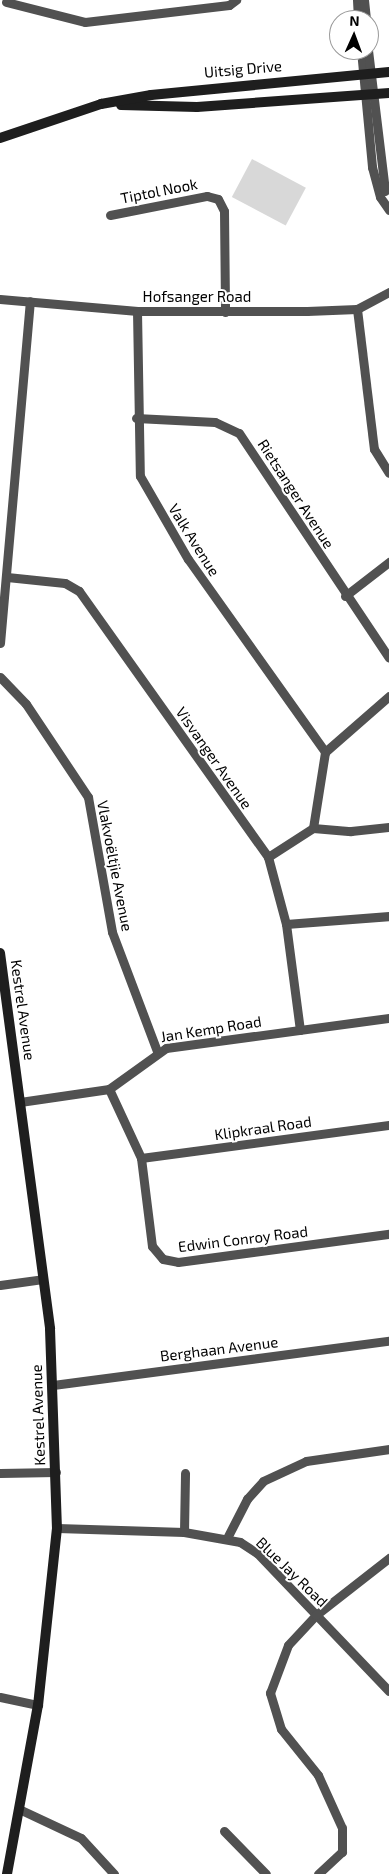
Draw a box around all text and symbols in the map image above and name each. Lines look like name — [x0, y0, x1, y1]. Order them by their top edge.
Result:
north arrow — [329, 10, 379, 60]
text: N — [349, 12, 360, 29]
street label: Uitsig Drive — [203, 57, 283, 81]
street label: Tiptol Nook — [119, 175, 199, 207]
street label: Hofsanger Road — [142, 288, 252, 306]
street label: Rietsanger Avenue — [254, 436, 338, 552]
street label: Valk Avenue — [164, 500, 224, 580]
street label: Visvanger Avenue — [172, 703, 256, 813]
street label: Vlakvoëltjie Avenue — [93, 799, 137, 933]
street label: Kestrel Avenue — [7, 958, 39, 1062]
street label: Jan Kemp Road — [159, 1012, 263, 1046]
street label: Klipkraal Road — [213, 1112, 313, 1144]
street label: Edwin Conroy Road — [177, 1222, 309, 1256]
street label: Berghaan Avenue — [159, 1333, 279, 1365]
street label: Kestrel Avenue — [27, 1364, 49, 1466]
street label: Blue Jay Road — [252, 1533, 332, 1611]

